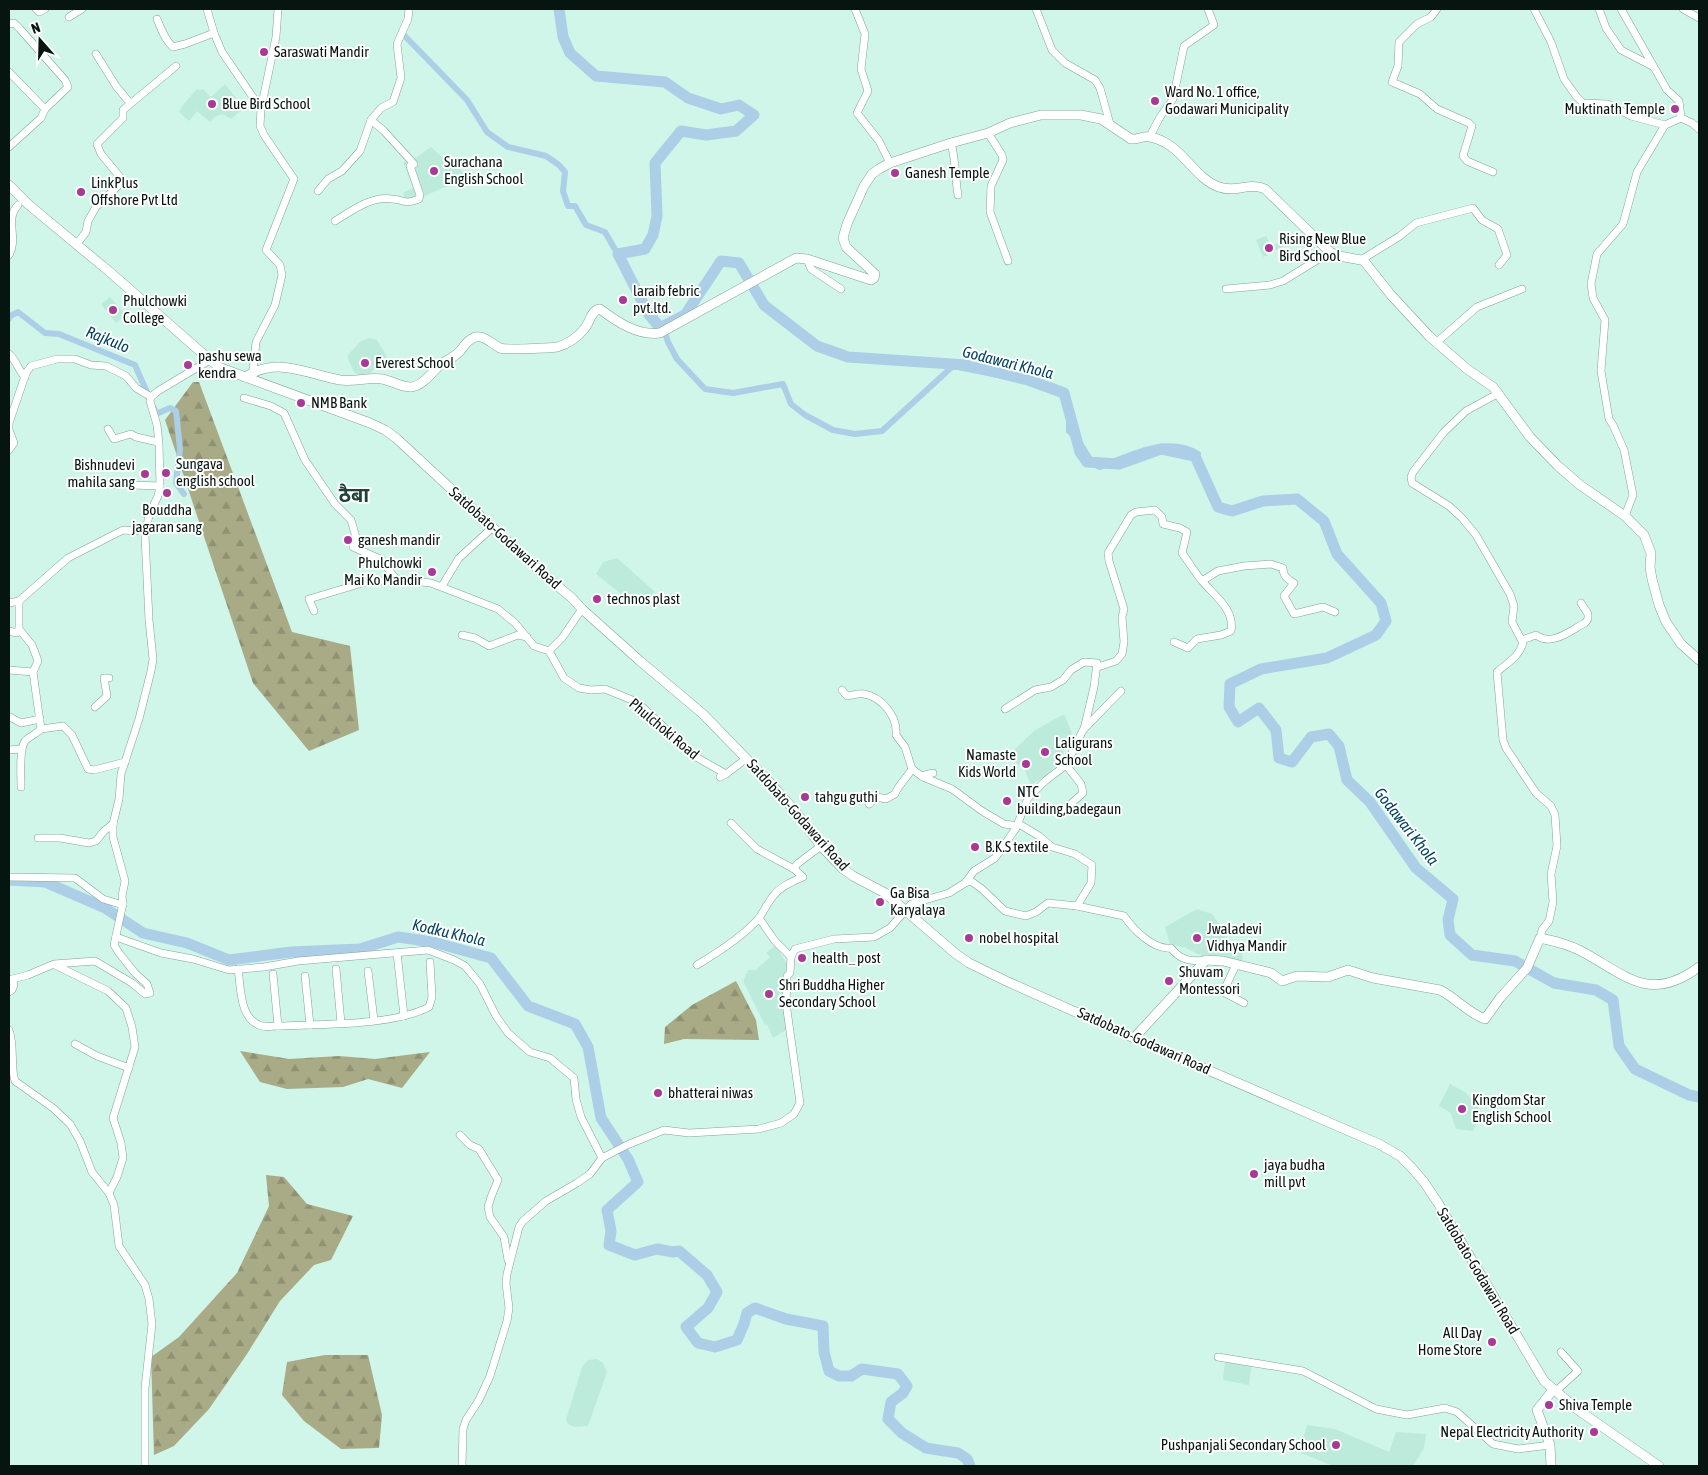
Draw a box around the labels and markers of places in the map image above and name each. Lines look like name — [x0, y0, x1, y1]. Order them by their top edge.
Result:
place label: Saraswati Mandir — [274, 43, 369, 60]
marker: Saraswati Mandir — [258, 46, 270, 58]
place label: Ward No. 1 office, Godawari Municipality — [1165, 83, 1289, 117]
place label: Blue Bird School — [222, 95, 311, 112]
marker: Ward No. 1 office, Godawari Municipality — [1149, 95, 1161, 107]
marker: Blue Bird School — [206, 98, 218, 110]
place label: Muktinath Temple — [1564, 100, 1665, 117]
marker: Muktinath Temple — [1669, 103, 1681, 115]
place label: Surachana English School — [444, 153, 523, 187]
place label: Ganesh Temple — [905, 164, 990, 181]
marker: Surachana English School — [428, 165, 440, 177]
marker: Ganesh Temple — [889, 167, 901, 179]
place label: LinkPlus Offshore Pvt Ltd — [91, 174, 178, 208]
marker: LinkPlus Offshore Pvt Ltd — [75, 186, 87, 198]
place label: Rising New Blue Bird School — [1279, 230, 1366, 264]
marker: Rising New Blue Bird School — [1263, 242, 1275, 254]
place label: laraib febric pvt.ltd. — [633, 282, 700, 316]
place label: Phulchowki College — [123, 292, 187, 326]
marker: laraib febric pvt.ltd. — [617, 294, 629, 306]
marker: Phulchowki College — [107, 304, 119, 316]
place label: pashu sewa kendra — [198, 347, 262, 381]
place label: Everest School — [375, 354, 454, 371]
marker: Everest School — [359, 357, 371, 369]
marker: pashu sewa kendra — [182, 359, 194, 371]
place label: NMB Bank — [311, 394, 367, 411]
marker: NMB Bank — [295, 397, 307, 409]
place label: Sungava english school — [176, 455, 255, 489]
place label: Bishnudevi mahila sang — [67, 456, 136, 490]
marker: Sungava english school — [160, 467, 172, 479]
marker: Bishnudevi mahila sang — [139, 468, 151, 480]
marker: Bouddha jagaran sang — [161, 487, 173, 499]
place label: Bouddha jagaran sang — [131, 501, 203, 535]
place label: ganesh mandir — [358, 531, 440, 548]
marker: ganesh mandir — [342, 534, 354, 546]
place label: Phulchowki Mai Ko Mandir — [344, 554, 423, 588]
marker: Phulchowki Mai Ko Mandir — [426, 566, 438, 578]
place label: technos plast — [607, 590, 680, 607]
marker: technos plast — [591, 593, 603, 605]
place label: Laligurans School — [1055, 734, 1113, 768]
place label: Namaste Kids World — [958, 746, 1016, 780]
marker: Laligurans School — [1039, 746, 1051, 758]
marker: Namaste Kids World — [1020, 758, 1032, 770]
place label: NTC building,badegaun — [1017, 783, 1121, 817]
place label: tahgu guthi — [815, 788, 878, 805]
marker: tahgu guthi — [799, 791, 811, 803]
marker: NTC building,badegaun — [1001, 795, 1013, 807]
place label: B.K.S textile — [985, 838, 1049, 855]
marker: B.K.S textile — [969, 841, 981, 853]
place label: Ga Bisa Karyalaya — [890, 884, 945, 918]
marker: Ga Bisa Karyalaya — [874, 896, 886, 908]
place label: Jwaladevi Vidhya Mandir — [1207, 920, 1287, 954]
place label: nobel hospital — [979, 929, 1059, 946]
marker: nobel hospital — [963, 932, 975, 944]
marker: Jwaladevi Vidhya Mandir — [1191, 932, 1203, 944]
place label: health_ post — [812, 949, 881, 966]
marker: health_ post — [796, 952, 808, 964]
place label: Shuvam Montessori — [1179, 963, 1240, 997]
marker: Shuvam Montessori — [1163, 975, 1175, 987]
place label: Shri Buddha Higher Secondary School — [779, 976, 885, 1010]
marker: Shri Buddha Higher Secondary School — [763, 988, 775, 1000]
place label: bhatterai niwas — [668, 1084, 753, 1101]
marker: bhatterai niwas — [652, 1087, 664, 1099]
place label: Kingdom Star English School — [1472, 1091, 1551, 1125]
marker: Kingdom Star English School — [1456, 1103, 1468, 1115]
place label: jaya budha mill pvt — [1263, 1156, 1325, 1190]
marker: jaya budha mill pvt — [1248, 1168, 1260, 1180]
place label: All Day Home Store — [1418, 1324, 1482, 1358]
marker: All Day Home Store — [1486, 1336, 1498, 1348]
place label: Shiva Temple — [1559, 1396, 1632, 1413]
marker: Shiva Temple — [1543, 1399, 1555, 1411]
place label: Nepal Electricity Authority — [1440, 1423, 1584, 1440]
marker: Nepal Electricity Authority — [1588, 1426, 1600, 1438]
place label: Pushpanjali Secondary School — [1161, 1436, 1326, 1453]
marker: Pushpanjali Secondary School — [1330, 1439, 1342, 1451]

